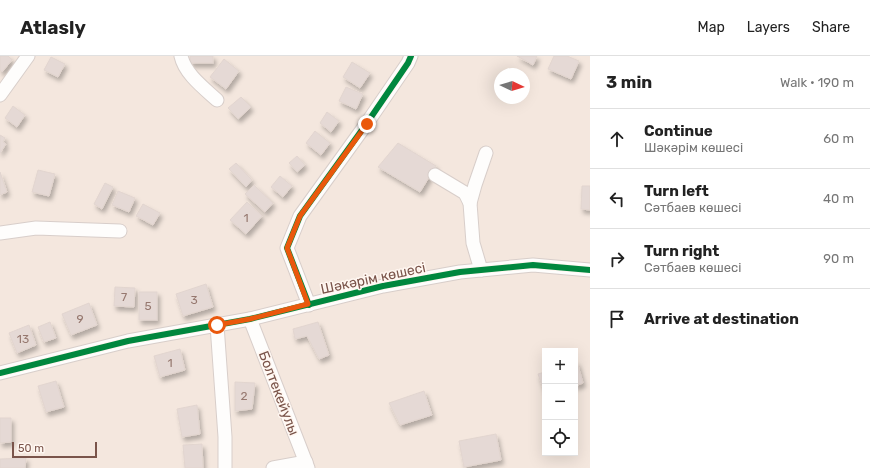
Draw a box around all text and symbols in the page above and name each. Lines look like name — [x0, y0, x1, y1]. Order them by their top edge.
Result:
text: Atlasly — [20, 16, 86, 39]
text: Map — [698, 19, 725, 36]
text: Layers — [747, 19, 790, 36]
text: Share — [812, 19, 850, 36]
north arrow — [494, 68, 530, 104]
text: 3 min — [606, 72, 652, 92]
text: Walk · 190 m — [780, 75, 854, 90]
route end — [358, 115, 376, 133]
text: Continue — [644, 122, 713, 140]
icon: ahead — [606, 128, 628, 150]
text: 60 m — [823, 131, 854, 146]
text: Шәкәрім көшесі — [644, 140, 743, 155]
text: Turn left — [644, 182, 709, 200]
icon: left — [606, 188, 628, 210]
text: 40 m — [823, 191, 854, 206]
text: Сәтбаев көшесі — [644, 200, 741, 215]
house number: 1 — [243, 211, 249, 225]
text: Turn right — [644, 242, 719, 260]
icon: right — [606, 248, 628, 270]
text: 90 m — [823, 251, 854, 266]
street label: Шәкәрім көшесі — [319, 259, 427, 298]
text: Сәтбаев көшесі — [644, 260, 741, 275]
house number: 7 — [121, 290, 127, 304]
house number: 3 — [190, 293, 198, 307]
house number: 5 — [144, 299, 152, 313]
icon: arrive — [606, 308, 628, 330]
text: Arrive at destination — [644, 310, 799, 328]
house number: 9 — [76, 312, 84, 326]
route start — [208, 316, 226, 334]
house number: 13 — [17, 332, 29, 346]
map controls — [542, 348, 578, 456]
button: + — [542, 348, 578, 384]
street label: Болтекейулы — [255, 349, 302, 438]
house number: 1 — [167, 356, 173, 370]
button: − — [542, 384, 578, 420]
house number: 2 — [240, 389, 248, 403]
button: locate — [542, 420, 578, 456]
scale bar — [12, 440, 97, 459]
text: 50 m — [18, 442, 44, 455]

